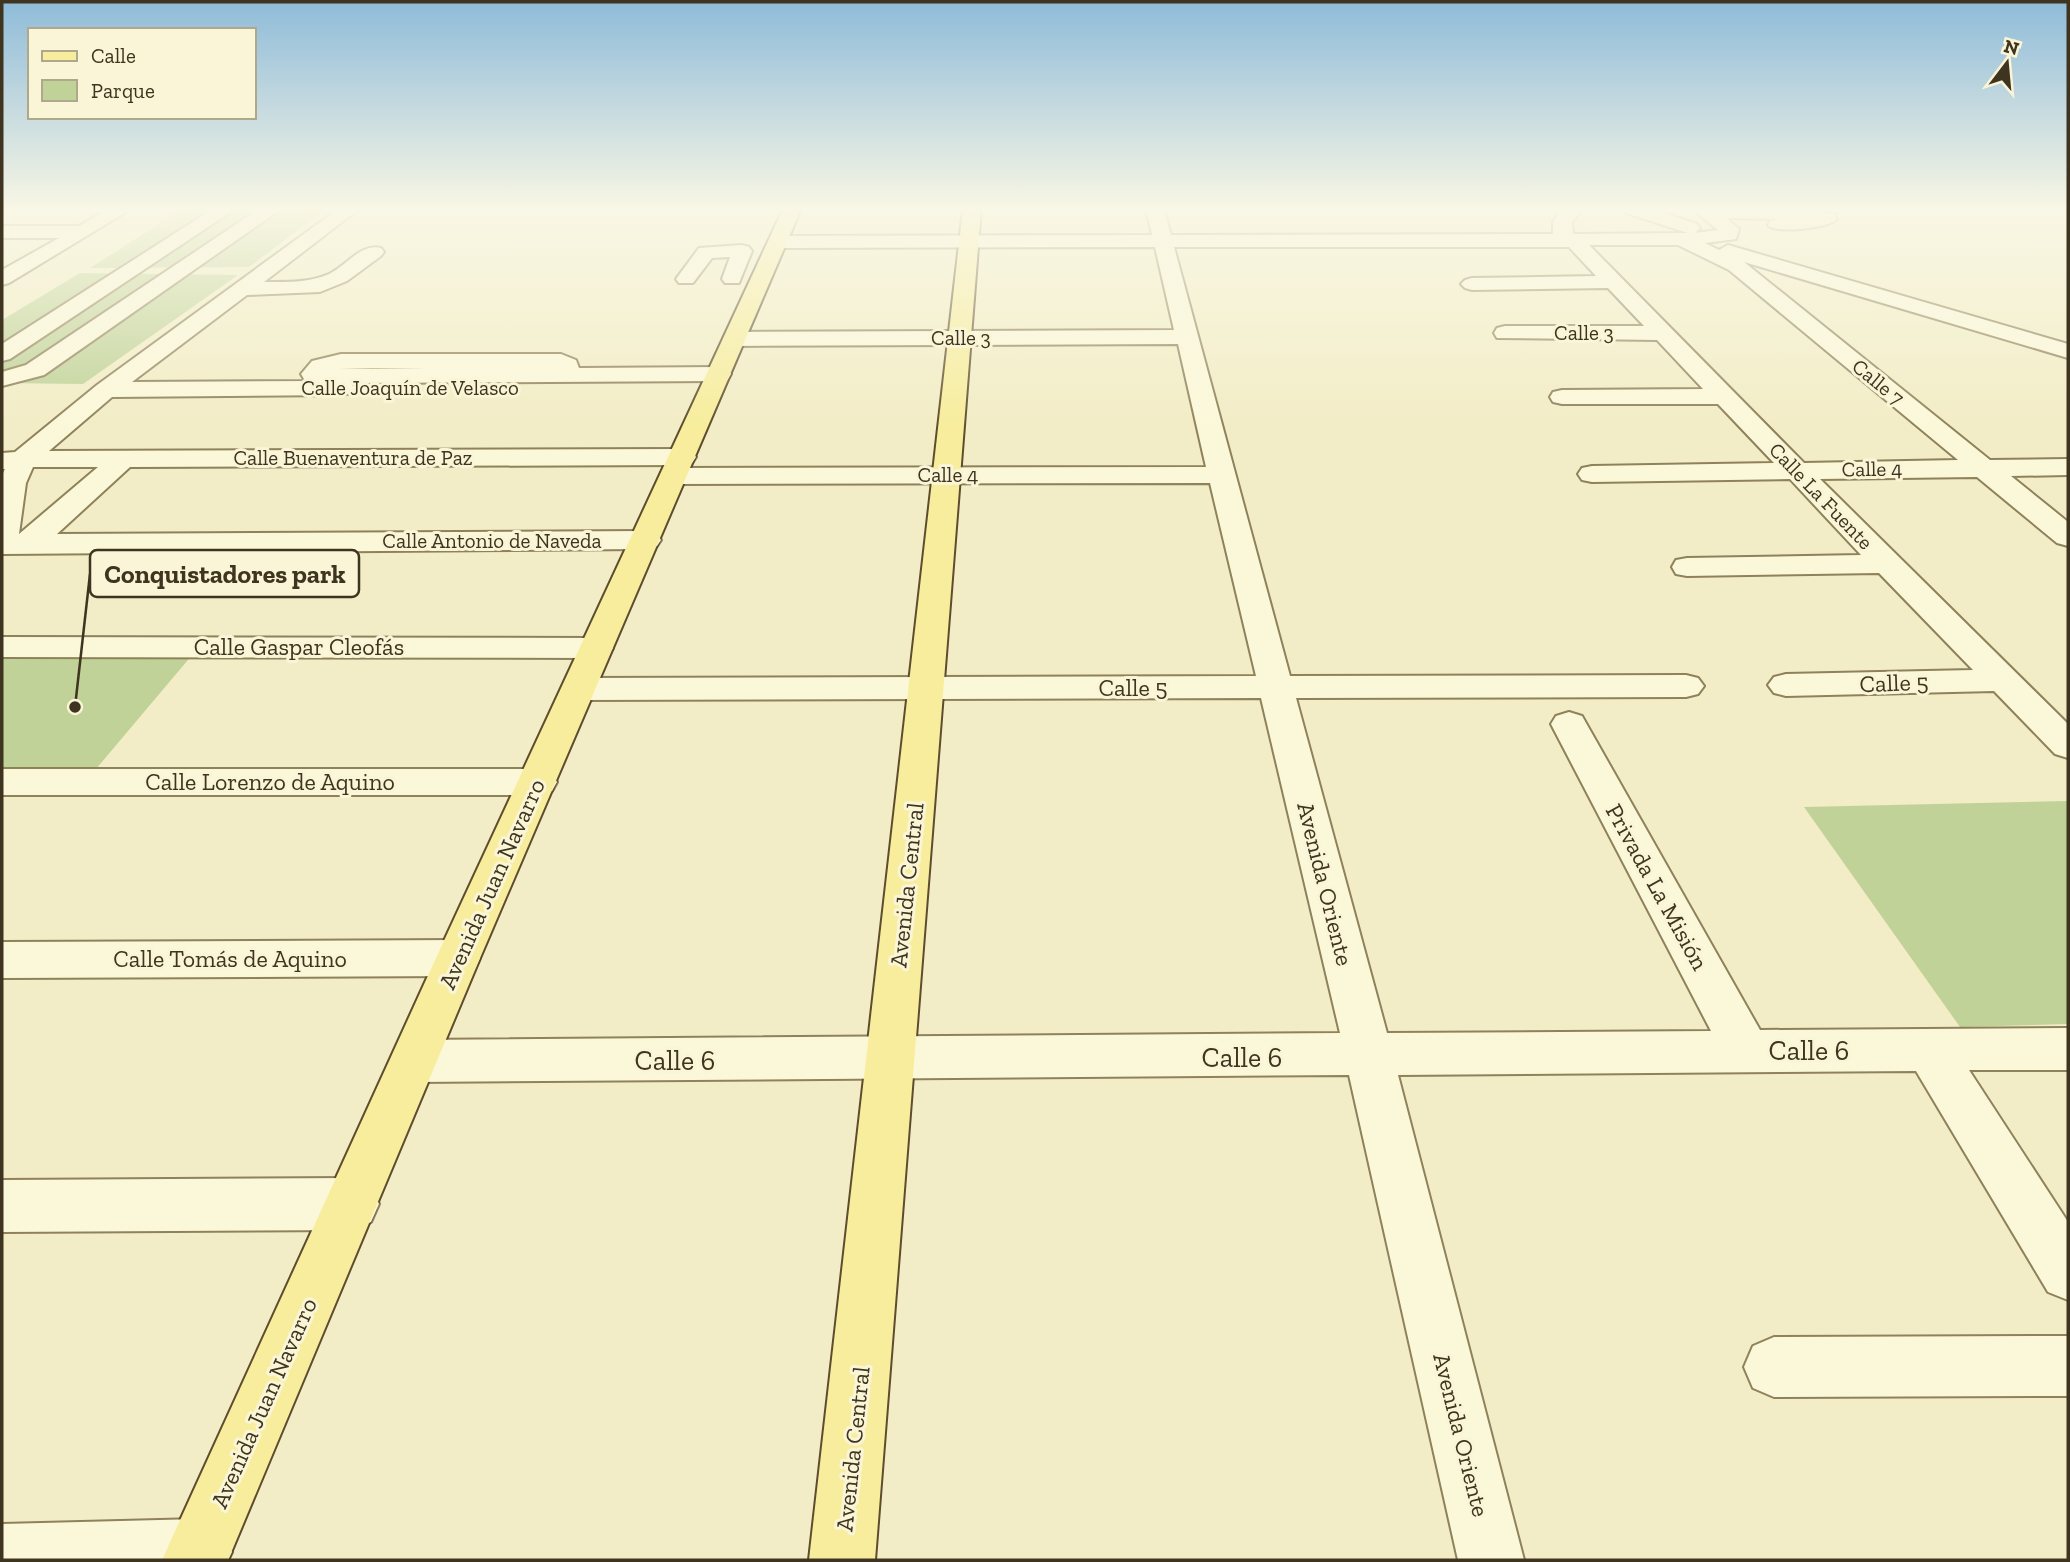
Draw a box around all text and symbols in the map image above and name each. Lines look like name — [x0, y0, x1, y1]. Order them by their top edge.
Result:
legend — [28, 28, 256, 119]
north arrow — [1972, 28, 2042, 98]
text: N — [2001, 34, 2022, 60]
text: Calle — [91, 43, 136, 68]
text: Parque — [91, 78, 155, 103]
street label: Calle 3 — [1554, 320, 1614, 345]
street label: Calle 3 — [931, 325, 991, 350]
street label: Calle 7 — [1847, 353, 1909, 410]
street label: Calle Joaquín de Velasco — [301, 375, 519, 400]
street label: Calle La Fuente — [1764, 437, 1879, 554]
street label: Calle Buenaventura de Paz — [233, 445, 473, 470]
street label: Calle 4 — [1841, 455, 1903, 482]
street label: Calle 4 — [918, 462, 978, 487]
street label: Calle Antonio de Naveda — [382, 528, 602, 553]
callout: Conquistadores park — [90, 550, 359, 597]
text: Conquistadores park — [104, 558, 346, 590]
street label: Calle Gaspar Cleofás — [194, 632, 404, 661]
street label: Calle 5 — [1859, 667, 1929, 698]
street label: Calle 5 — [1099, 673, 1167, 702]
street label: Calle Lorenzo de Aquino — [145, 767, 395, 796]
street label: Avenida Juan Navarro — [432, 774, 551, 993]
street label: Avenida Oriente — [1291, 799, 1360, 969]
street label: Privada La Misión — [1600, 799, 1715, 975]
street label: Avenida Central — [883, 801, 930, 969]
street label: Calle Tomás de Aquino — [113, 944, 347, 973]
street label: Calle 6 — [1769, 1034, 1849, 1067]
street label: Calle 6 — [1202, 1041, 1282, 1074]
street label: Calle 6 — [635, 1044, 715, 1077]
street label: Avenida Juan Navarro — [204, 1293, 323, 1512]
street label: Avenida Oriente — [1427, 1350, 1496, 1520]
street label: Avenida Central — [829, 1365, 876, 1533]

